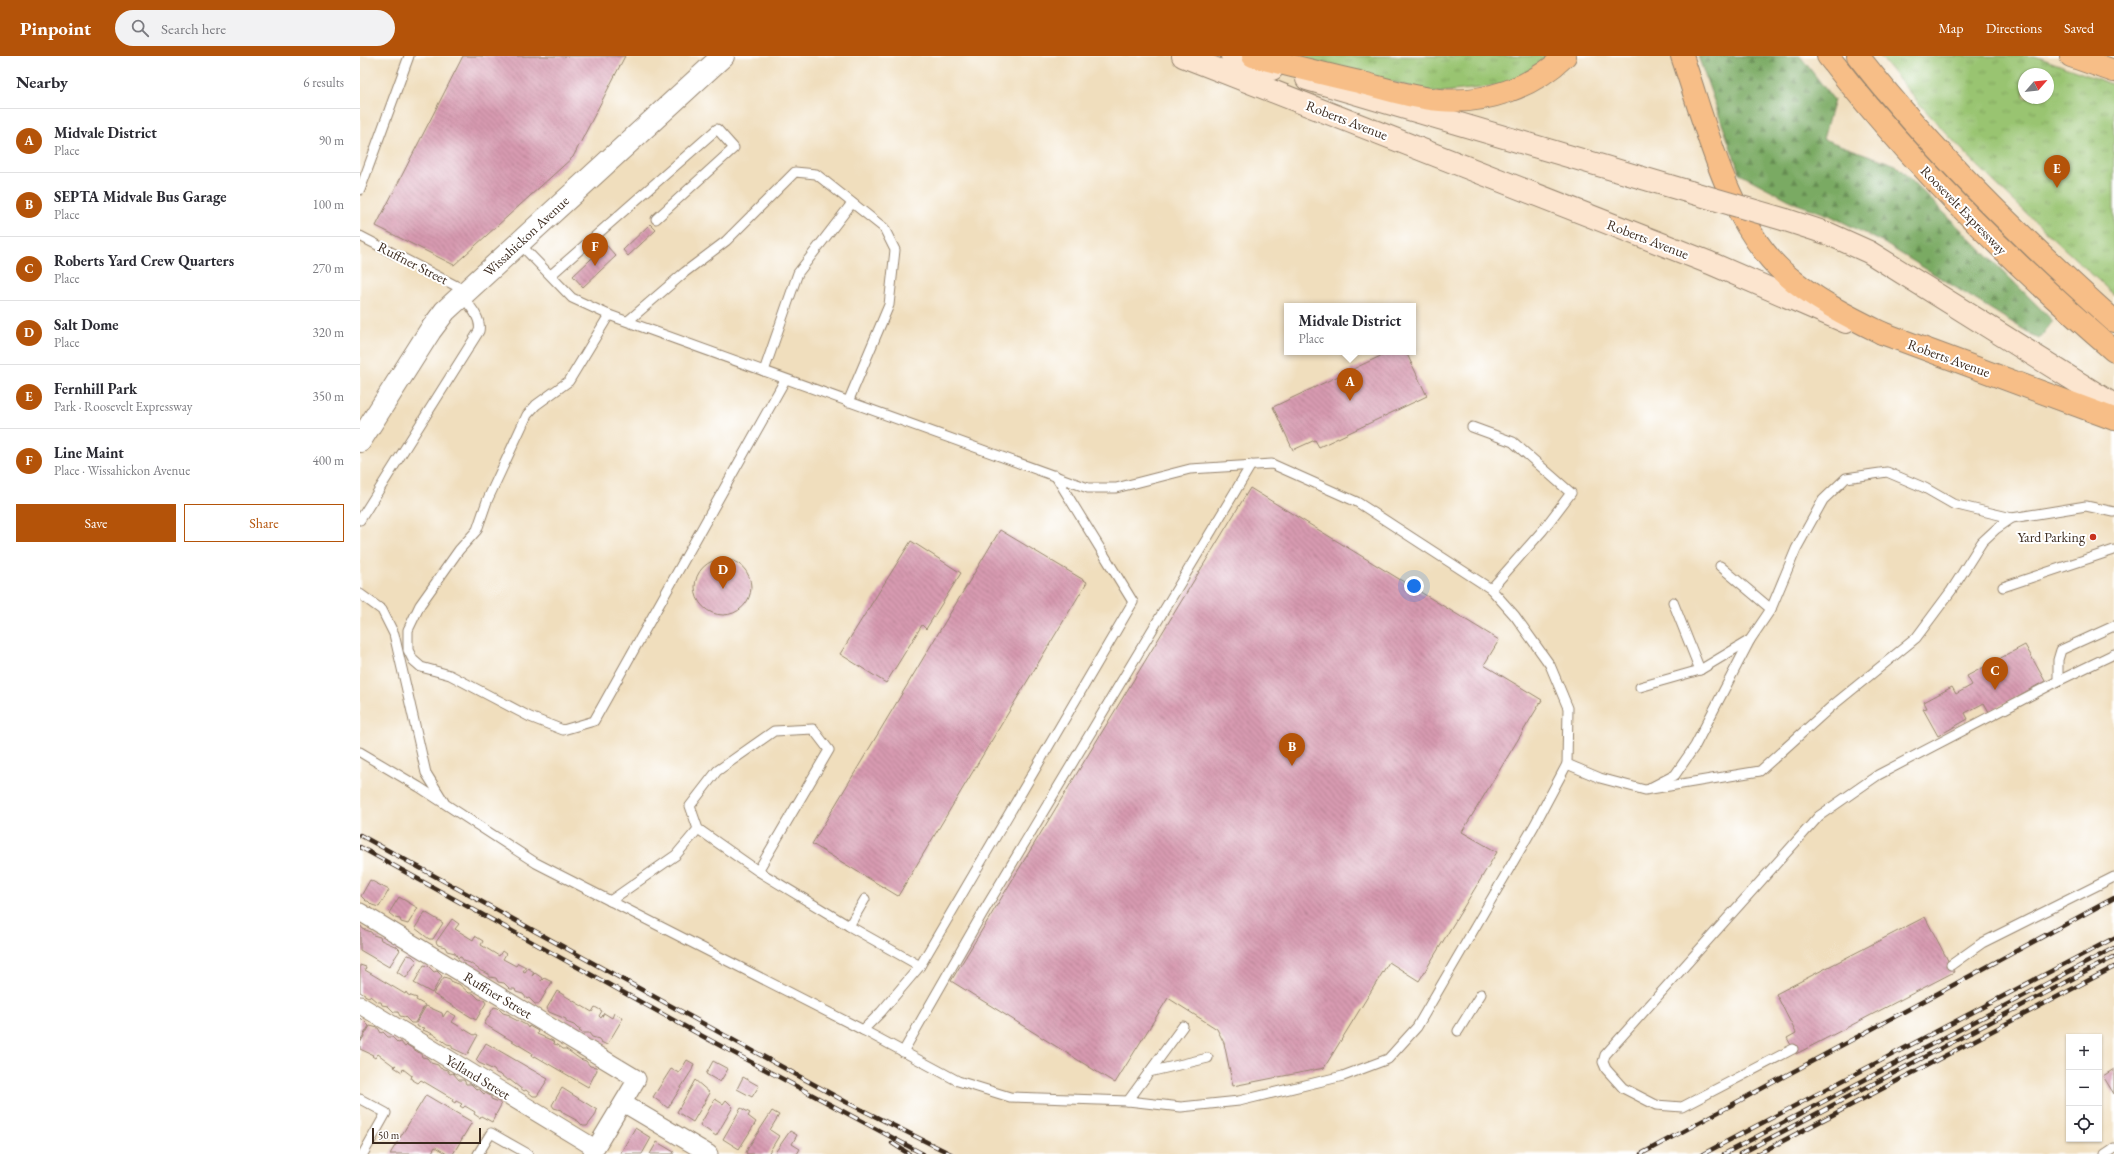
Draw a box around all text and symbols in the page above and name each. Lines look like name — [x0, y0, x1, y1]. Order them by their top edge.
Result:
search box — [115, 10, 395, 46]
text: Pinpoint — [20, 16, 91, 41]
icon: search — [129, 17, 151, 39]
text: Search here — [161, 19, 226, 38]
text: Map — [1938, 19, 1964, 37]
text: Directions — [1986, 19, 2042, 37]
text: Saved — [2064, 19, 2094, 37]
north arrow — [2018, 68, 2054, 104]
text: Nearby — [16, 71, 68, 93]
text: 6 results — [303, 74, 344, 91]
street label: Roberts Avenue — [1304, 96, 1391, 144]
text: Midvale District — [54, 123, 157, 142]
text: A — [24, 132, 34, 149]
text: 90 m — [319, 132, 344, 149]
text: Place — [54, 142, 80, 159]
pin: E — [2044, 155, 2070, 188]
street label: Roosevelt Expressway — [1917, 162, 2012, 259]
text: SEPTA Midvale Bus Garage — [54, 187, 227, 206]
street label: Wissahickon Avenue — [479, 191, 573, 280]
text: B — [25, 196, 33, 213]
text: 100 m — [313, 196, 344, 213]
text: Place — [54, 206, 80, 223]
street label: Roberts Avenue — [1605, 215, 1692, 263]
pin: F — [582, 233, 608, 266]
street label: Ruffner Street — [375, 238, 452, 289]
text: Roberts Yard Crew Quarters — [54, 251, 234, 270]
text: C — [24, 260, 34, 277]
text: 270 m — [313, 260, 344, 277]
text: Place — [54, 270, 80, 287]
popup — [1284, 303, 1416, 355]
text: Midvale District — [1299, 311, 1401, 330]
text: Salt Dome — [54, 315, 119, 334]
text: D — [24, 324, 34, 341]
text: 320 m — [313, 324, 344, 341]
text: Place — [1299, 330, 1324, 347]
text: Place — [54, 334, 80, 351]
street label: Roberts Avenue — [1905, 335, 1993, 381]
pin: A — [1337, 368, 1363, 401]
text: Fernhill Park — [54, 379, 137, 398]
text: E — [25, 388, 33, 405]
text: 350 m — [313, 388, 344, 405]
text: Park · Roosevelt Expressway — [54, 398, 193, 415]
text: Line Maint — [54, 443, 124, 462]
text: F — [25, 452, 33, 469]
text: 400 m — [313, 452, 344, 469]
text: Place · Wissahickon Avenue — [54, 462, 190, 479]
button: Save — [16, 504, 176, 542]
button: Share — [184, 504, 344, 542]
place label: Yard Parking — [2017, 528, 2086, 546]
marker: Yard Parking — [2088, 532, 2098, 542]
pin: D — [710, 556, 736, 589]
your location — [1404, 576, 1424, 596]
pin: C — [1982, 657, 2008, 690]
pin: B — [1279, 733, 1305, 766]
street label: Ruffner Street — [461, 968, 536, 1023]
map controls — [2066, 1034, 2102, 1142]
button: + — [2066, 1034, 2102, 1070]
street label: Yelland Street — [442, 1051, 514, 1104]
button: − — [2066, 1070, 2102, 1106]
button: locate — [2066, 1106, 2102, 1142]
scale bar — [372, 1126, 481, 1145]
text: 50 m — [378, 1128, 399, 1142]

